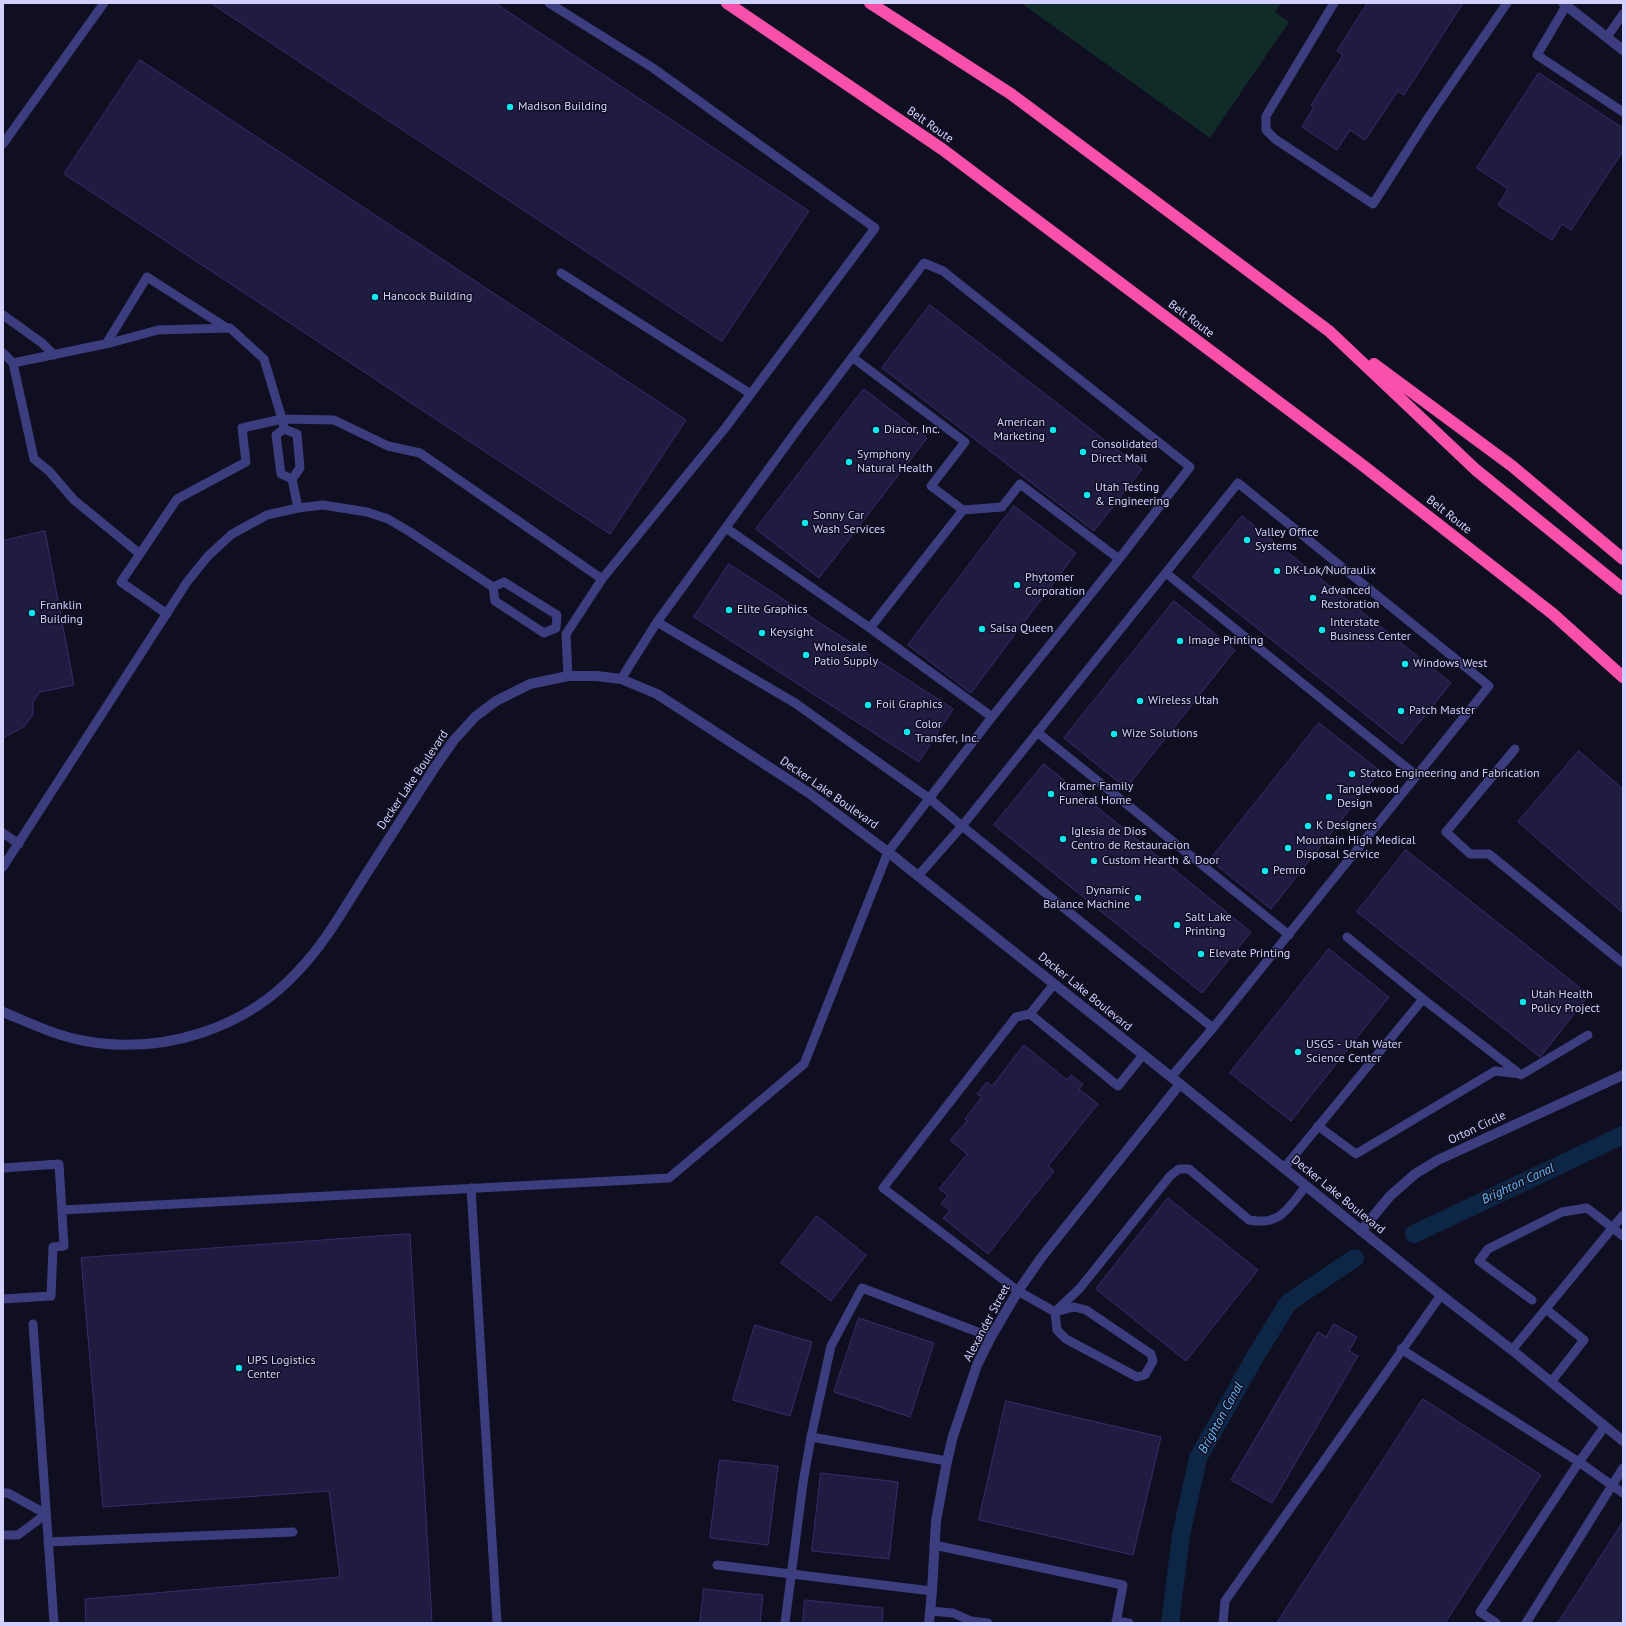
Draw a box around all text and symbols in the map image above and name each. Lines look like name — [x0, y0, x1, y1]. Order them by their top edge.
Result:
place label: Madison Building — [518, 100, 607, 114]
marker: Madison Building — [505, 102, 515, 112]
street label: Belt Route — [904, 104, 956, 146]
place label: Hancock Building — [383, 290, 472, 304]
marker: Hancock Building — [370, 292, 380, 302]
street label: Belt Route — [1165, 297, 1217, 341]
place label: American Marketing — [993, 416, 1045, 444]
place label: Diacor, Inc. — [884, 423, 940, 437]
marker: Diacor, Inc. — [871, 425, 881, 435]
marker: American Marketing — [1048, 425, 1058, 435]
place label: Consolidated Direct Mail — [1091, 438, 1158, 466]
marker: Consolidated Direct Mail — [1078, 447, 1088, 457]
place label: Symphony Natural Health — [857, 448, 933, 476]
marker: Symphony Natural Health — [844, 457, 854, 467]
place label: Utah Testing & Engineering — [1095, 481, 1170, 509]
marker: Utah Testing & Engineering — [1082, 490, 1092, 500]
street label: Belt Route — [1424, 493, 1474, 537]
place label: Sonny Car Wash Services — [813, 509, 885, 537]
marker: Sonny Car Wash Services — [800, 518, 810, 528]
place label: Valley Office Systems — [1255, 526, 1319, 554]
marker: Valley Office Systems — [1242, 535, 1252, 545]
place label: DK-Lok/Nudraulix — [1285, 564, 1376, 578]
marker: DK-Lok/Nudraulix — [1272, 566, 1282, 576]
place label: Phytomer Corporation — [1025, 571, 1085, 599]
marker: Phytomer Corporation — [1012, 580, 1022, 590]
place label: Advanced Restoration — [1321, 584, 1379, 612]
marker: Advanced Restoration — [1308, 593, 1318, 603]
place label: Franklin Building — [40, 599, 83, 627]
place label: Elite Graphics — [737, 603, 807, 617]
marker: Elite Graphics — [724, 605, 734, 615]
marker: Franklin Building — [27, 608, 37, 618]
place label: Interstate Business Center — [1330, 616, 1411, 644]
place label: Salsa Queen — [990, 622, 1053, 636]
marker: Salsa Queen — [977, 624, 987, 634]
marker: Interstate Business Center — [1317, 625, 1327, 635]
place label: Keysight — [770, 626, 814, 640]
marker: Keysight — [757, 628, 767, 638]
place label: Image Printing — [1188, 634, 1263, 648]
marker: Image Printing — [1175, 636, 1185, 646]
place label: Wholesale Patio Supply — [814, 641, 878, 669]
marker: Wholesale Patio Supply — [801, 650, 811, 660]
place label: Windows West — [1413, 657, 1487, 671]
marker: Windows West — [1400, 659, 1410, 669]
place label: Wireless Utah — [1148, 694, 1219, 708]
marker: Wireless Utah — [1135, 696, 1145, 706]
place label: Foil Graphics — [876, 698, 943, 712]
marker: Foil Graphics — [863, 700, 873, 710]
place label: Patch Master — [1409, 704, 1475, 718]
marker: Patch Master — [1396, 706, 1406, 716]
place label: Color Transfer, Inc. — [915, 718, 979, 746]
marker: Color Transfer, Inc. — [902, 727, 912, 737]
place label: Wize Solutions — [1122, 727, 1198, 741]
street label: Decker Lake Boulevard — [374, 728, 452, 832]
marker: Wize Solutions — [1109, 729, 1119, 739]
street label: Decker Lake Boulevard — [777, 754, 881, 832]
place label: Statco Engineering and Fabrication — [1360, 767, 1540, 781]
marker: Statco Engineering and Fabrication — [1347, 769, 1357, 779]
place label: Kramer Family Funeral Home — [1059, 780, 1133, 808]
place label: Tanglewood Design — [1337, 783, 1399, 811]
marker: Kramer Family Funeral Home — [1046, 789, 1056, 799]
marker: Tanglewood Design — [1324, 792, 1334, 802]
place label: K Designers — [1316, 819, 1377, 833]
marker: K Designers — [1303, 821, 1313, 831]
place label: Iglesia de Dios Centro de Restauracion — [1071, 825, 1189, 853]
marker: Iglesia de Dios Centro de Restauracion — [1058, 834, 1068, 844]
place label: Mountain High Medical Disposal Service — [1296, 834, 1416, 862]
marker: Mountain High Medical Disposal Service — [1283, 843, 1293, 853]
place label: Custom Hearth & Door — [1102, 854, 1220, 868]
marker: Custom Hearth & Door — [1089, 856, 1099, 866]
place label: Pemro — [1273, 864, 1306, 878]
marker: Pemro — [1260, 866, 1270, 876]
place label: Dynamic Balance Machine — [1043, 884, 1130, 912]
marker: Dynamic Balance Machine — [1133, 893, 1143, 903]
place label: Salt Lake Printing — [1185, 911, 1232, 939]
marker: Salt Lake Printing — [1172, 920, 1182, 930]
place label: Elevate Printing — [1209, 947, 1290, 961]
marker: Elevate Printing — [1196, 949, 1206, 959]
street label: Decker Lake Boulevard — [1035, 950, 1135, 1034]
place label: Utah Health Policy Project — [1531, 988, 1600, 1016]
marker: Utah Health Policy Project — [1518, 997, 1528, 1007]
place label: USGS - Utah Water Science Center — [1306, 1038, 1402, 1066]
marker: USGS - Utah Water Science Center — [1293, 1047, 1303, 1057]
street label: Orton Circle — [1446, 1108, 1508, 1148]
street label: Decker Lake Boulevard — [1288, 1153, 1388, 1237]
water label: Brighton Canal — [1479, 1160, 1557, 1208]
street label: Alexander Street — [961, 1282, 1013, 1364]
place label: UPS Logistics Center — [247, 1354, 315, 1382]
marker: UPS Logistics Center — [234, 1363, 244, 1373]
water label: Brighton Canal — [1195, 1380, 1247, 1456]

